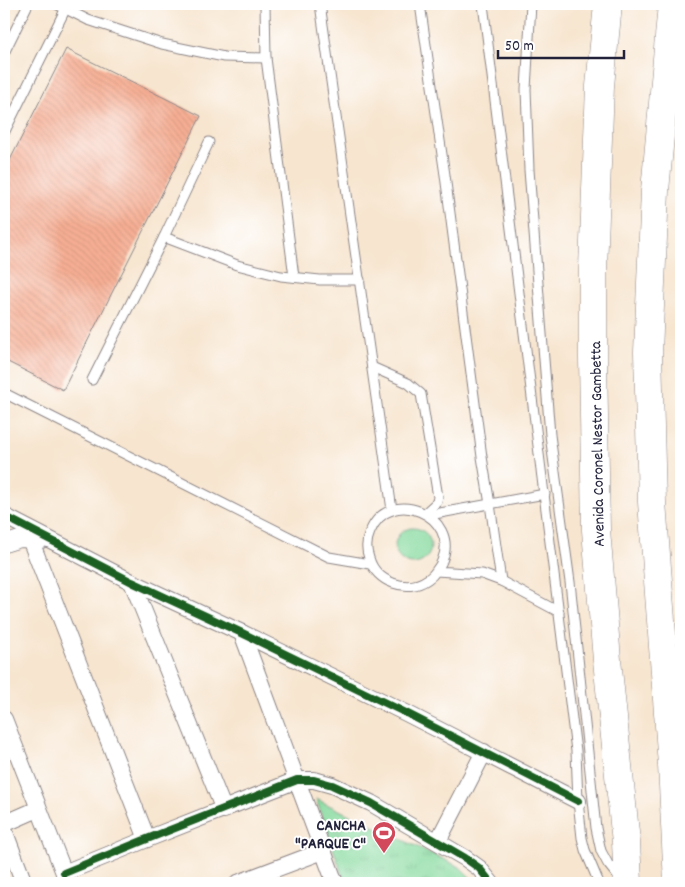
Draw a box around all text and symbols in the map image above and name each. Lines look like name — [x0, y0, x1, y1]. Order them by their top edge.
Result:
scale bar — [498, 28, 624, 60]
text: 50 m — [505, 36, 534, 58]
street label: Avenida Coronel Nestor Gambetta — [585, 340, 612, 547]
place label: CANCHA "PARQUE C" — [295, 815, 366, 856]
sports icon: CANCHA "PARQUE C" — [371, 820, 397, 854]

